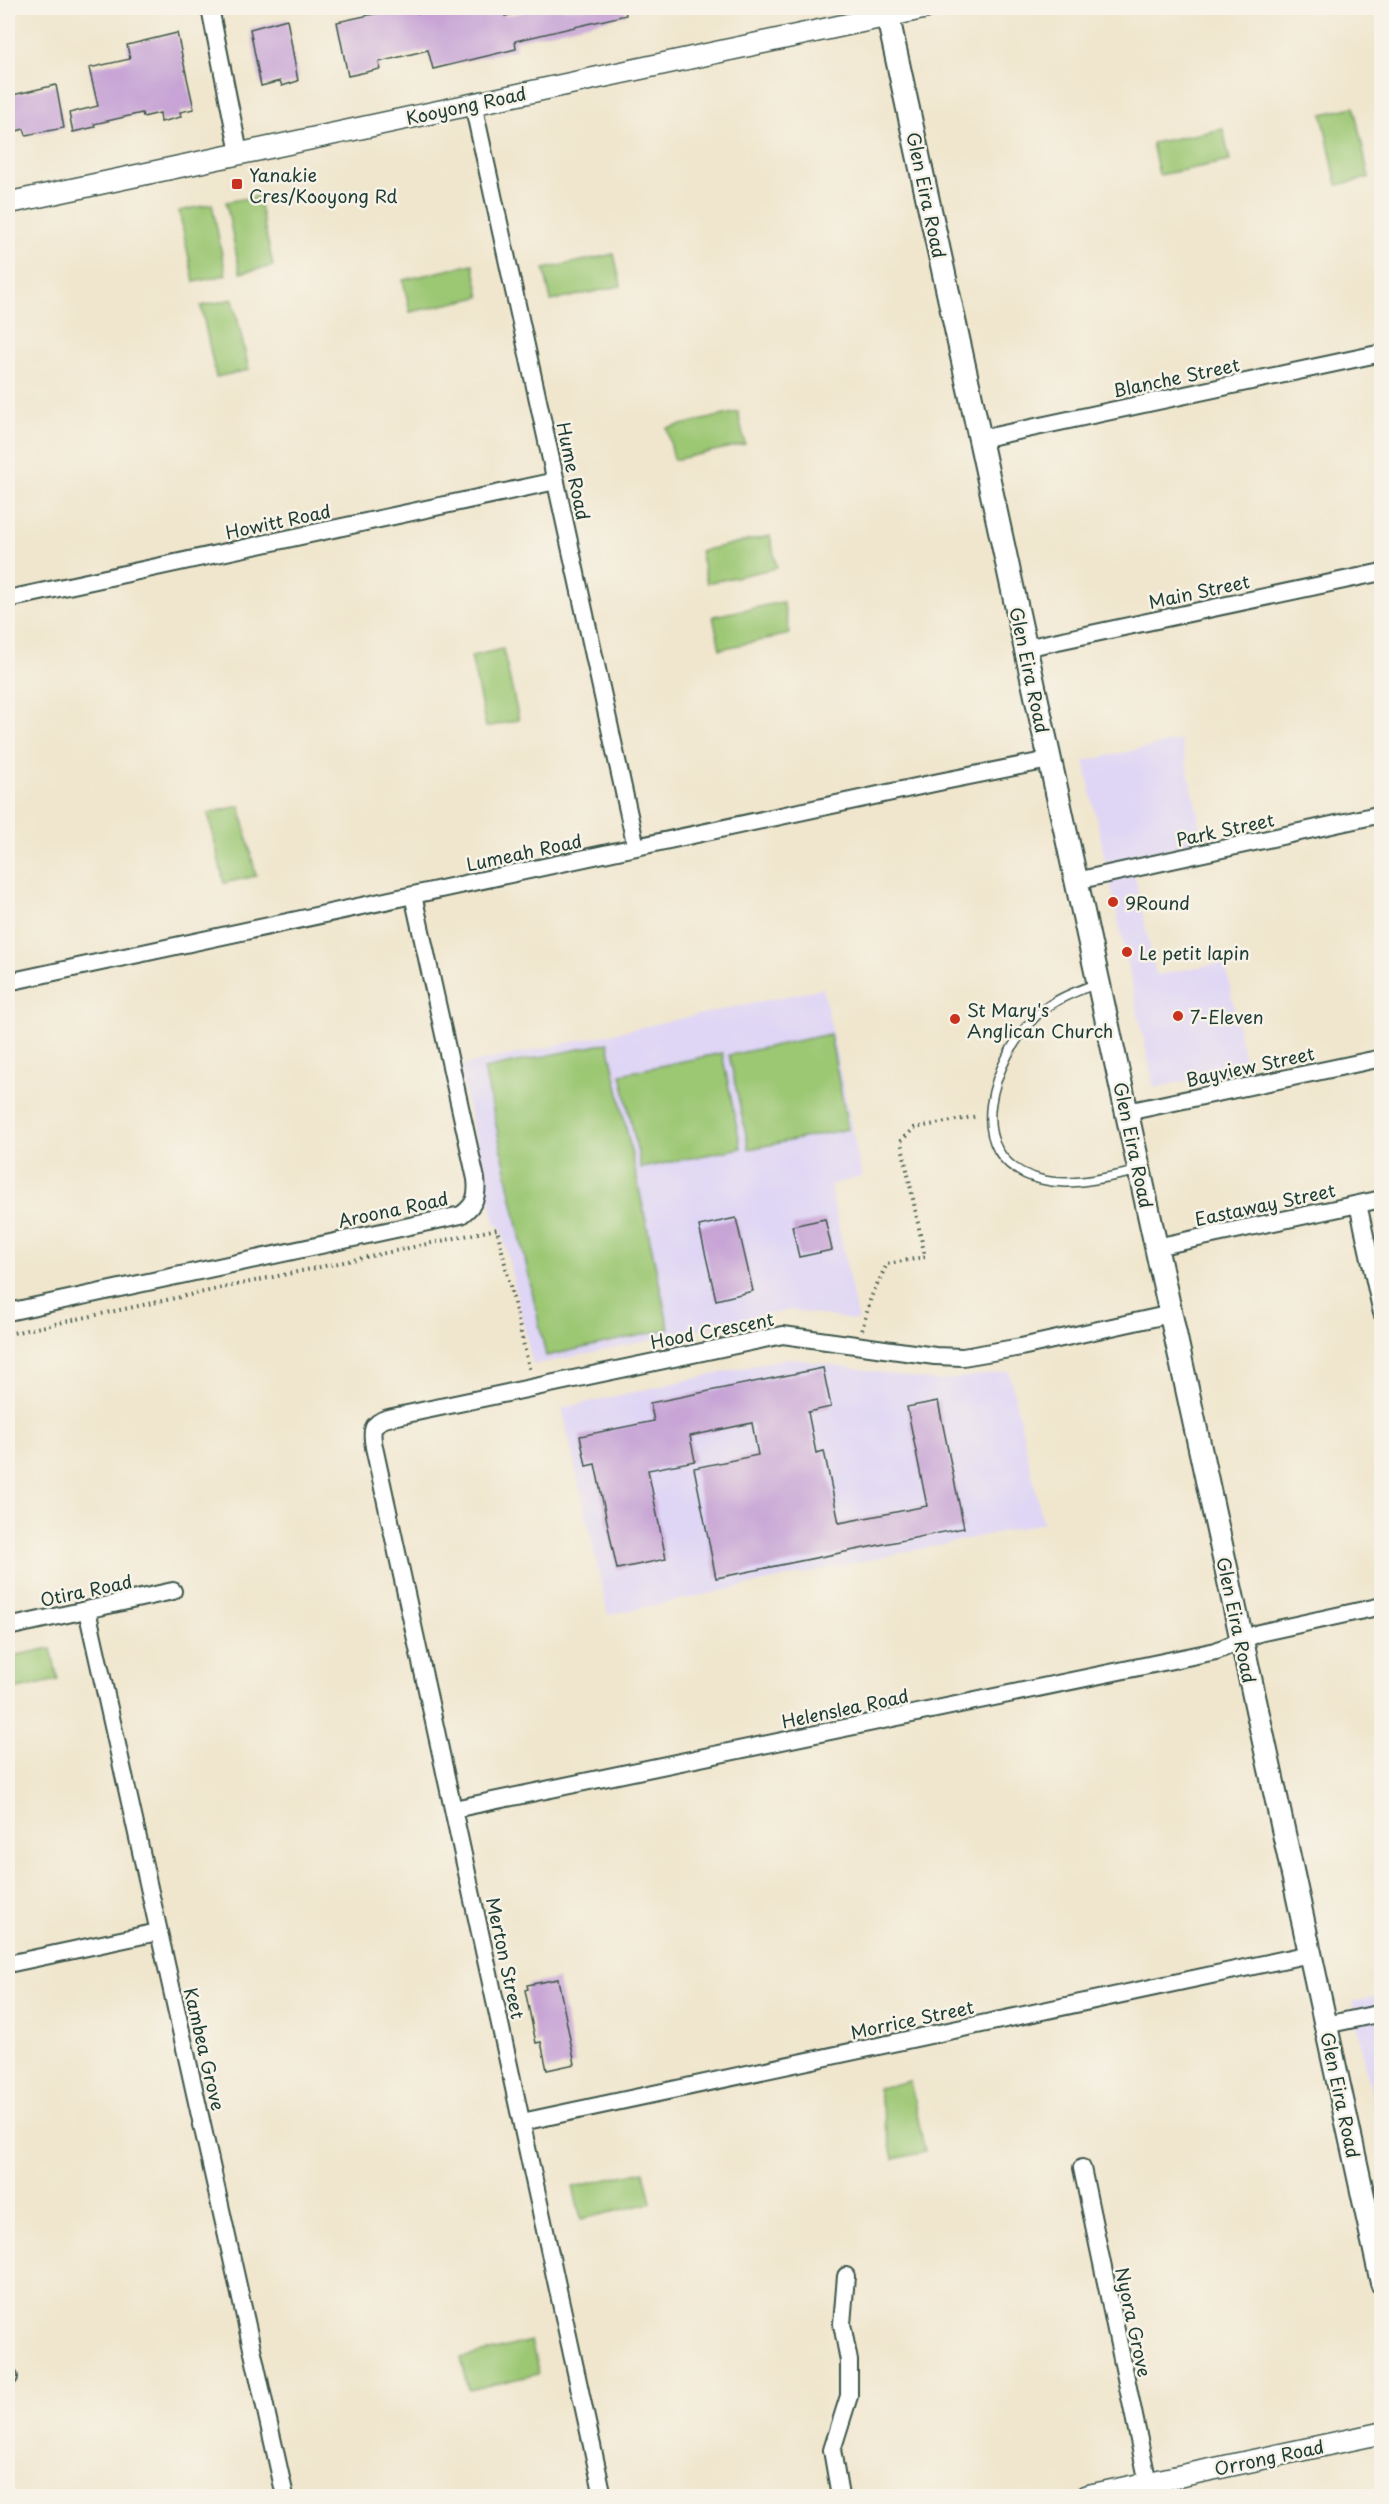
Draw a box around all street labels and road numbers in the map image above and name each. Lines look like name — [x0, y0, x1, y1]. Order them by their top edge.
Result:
street label: Kooyong Road — [403, 79, 529, 131]
street label: Glen Eira Road — [900, 129, 954, 261]
street label: Blanche Street — [1110, 350, 1242, 404]
street label: Hume Road — [550, 419, 598, 523]
street label: Howitt Road — [223, 497, 333, 545]
street label: Main Street — [1146, 567, 1252, 615]
street label: Glen Eira Road — [1003, 604, 1057, 736]
street label: Park Street — [1174, 805, 1276, 853]
street label: Lumeah Road — [464, 827, 584, 877]
street label: Bayview Street — [1183, 1039, 1317, 1093]
street label: Glen Eira Road — [1107, 1079, 1161, 1211]
street label: Eastaway Street — [1192, 1176, 1338, 1232]
street label: Aroona Road — [335, 1184, 451, 1234]
street label: Hood Crescent — [648, 1305, 776, 1355]
street label: Glen Eira Road — [1210, 1554, 1264, 1686]
street label: Otira Road — [38, 1567, 134, 1613]
street label: Helenslea Road — [779, 1681, 911, 1735]
street label: Merton Street — [480, 1895, 532, 2021]
street label: Kambea Grove — [178, 1985, 232, 2113]
street label: Morrice Street — [848, 1993, 976, 2045]
street label: Glen Eira Road — [1314, 2029, 1368, 2161]
street label: Nyora Grove — [1109, 2265, 1159, 2379]
street label: Orrong Road — [1212, 2432, 1326, 2482]

